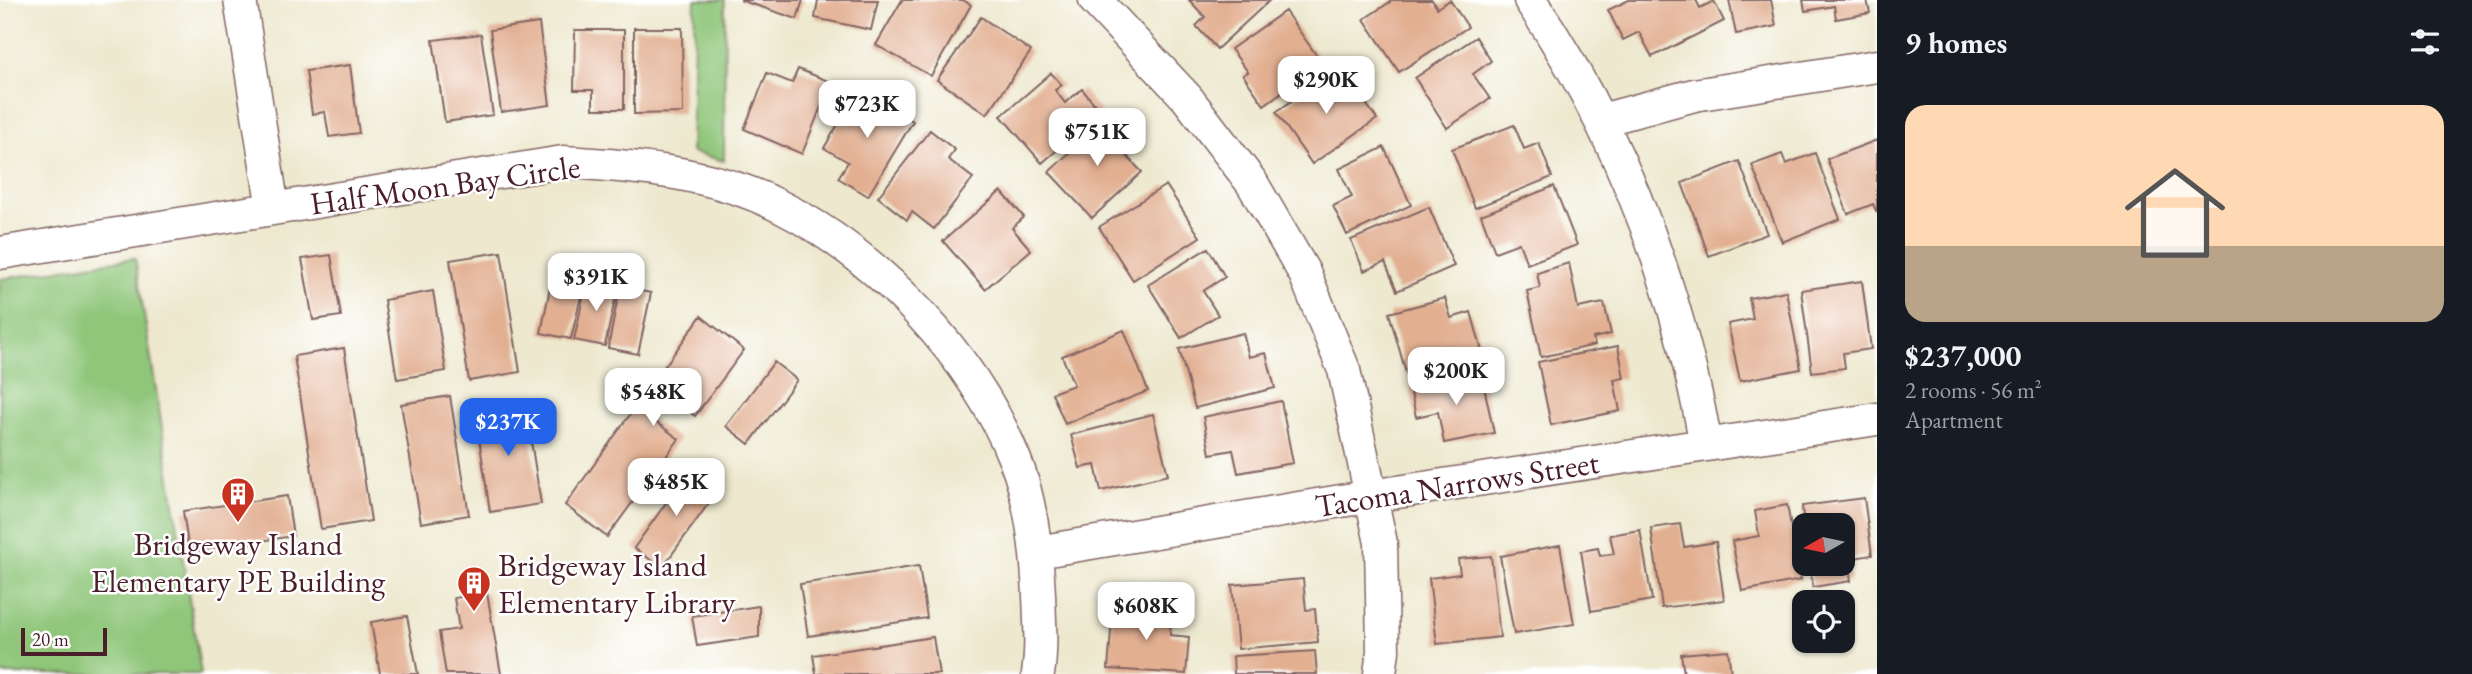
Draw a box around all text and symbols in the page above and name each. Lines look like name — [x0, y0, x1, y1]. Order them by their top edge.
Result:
text: 9 homes — [1905, 23, 2007, 62]
icon: filters — [2406, 23, 2444, 61]
pin: $290K — [1277, 57, 1375, 116]
text: $290K — [1294, 64, 1358, 94]
pin: $723K — [818, 80, 916, 140]
text: $723K — [835, 88, 899, 118]
pin: $751K — [1048, 108, 1146, 168]
text: $751K — [1065, 116, 1129, 146]
street label: Half Moon Bay Circle — [307, 145, 583, 225]
icon: home — [2112, 150, 2238, 276]
pin: $391K — [547, 254, 645, 313]
text: $391K — [564, 261, 628, 291]
text: $237,000 — [1905, 336, 2021, 375]
pin: $200K — [1407, 348, 1505, 407]
text: $200K — [1424, 355, 1488, 385]
pin: $548K — [604, 368, 702, 428]
text: 2 rooms · 56 m² — [1905, 375, 2042, 405]
text: $548K — [621, 376, 685, 406]
pin: $237K — [459, 398, 557, 458]
text: Apartment — [1905, 405, 2003, 435]
text: $237K — [476, 406, 540, 436]
street label: Tacoma Narrows Street — [1312, 441, 1602, 527]
pin: $485K — [627, 458, 725, 518]
text: $485K — [644, 466, 708, 496]
building icon: Bridgeway Island Elementary PE Building — [219, 475, 257, 524]
north arrow — [1792, 513, 1855, 576]
map controls — [1792, 513, 1855, 653]
place label: Bridgeway Island Elementary PE Building — [91, 523, 386, 602]
place label: Bridgeway Island Elementary Library — [498, 544, 737, 623]
building icon: Bridgeway Island Elementary Library — [455, 564, 493, 613]
pin: $608K — [1097, 582, 1195, 642]
text: $608K — [1114, 590, 1178, 620]
button: locate — [1792, 590, 1855, 653]
scale bar — [21, 625, 107, 657]
text: 20 m — [32, 627, 69, 652]

